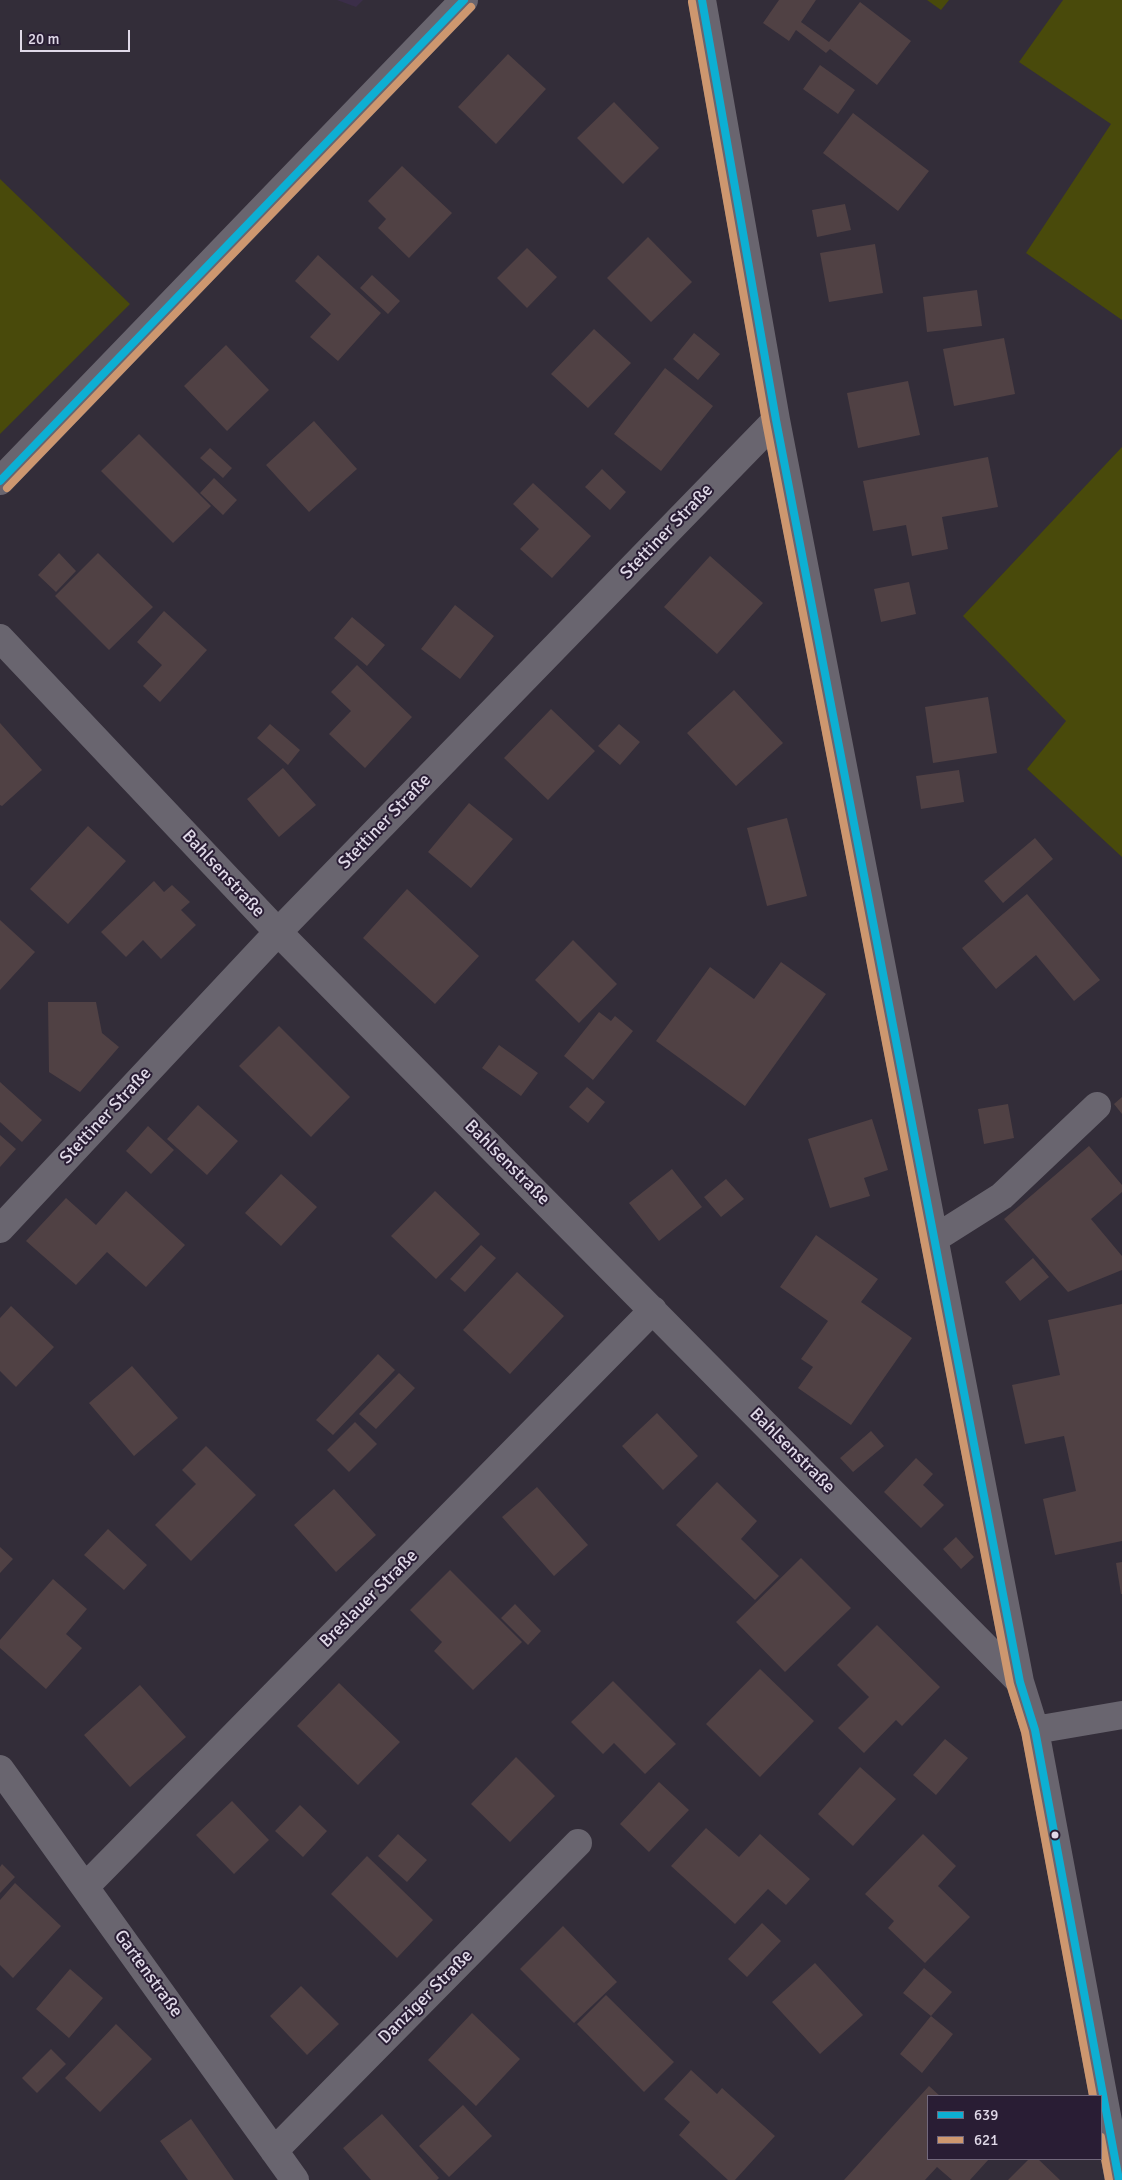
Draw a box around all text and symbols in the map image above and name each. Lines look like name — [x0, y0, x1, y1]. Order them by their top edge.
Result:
scale bar — [22, 20, 132, 52]
text: 20 m — [28, 30, 59, 48]
street label: Stettiner Straße — [616, 480, 718, 584]
street label: Stettiner Straße — [334, 770, 436, 874]
street label: Bahlsenstraße — [177, 826, 269, 922]
street label: Stettiner Straße — [56, 1063, 156, 1169]
street label: Bahlsenstraße — [460, 1116, 554, 1210]
street label: Bahlsenstraße — [745, 1404, 839, 1498]
street label: Breslauer Straße — [315, 1545, 423, 1653]
unlabelled marker — [1050, 1830, 1060, 1840]
street label: Gartenstraße — [109, 1926, 187, 2022]
street label: Danziger Straße — [374, 1945, 478, 2049]
legend — [927, 2095, 1102, 2160]
text: 639 — [974, 2106, 998, 2124]
text: 621 — [974, 2131, 998, 2149]

